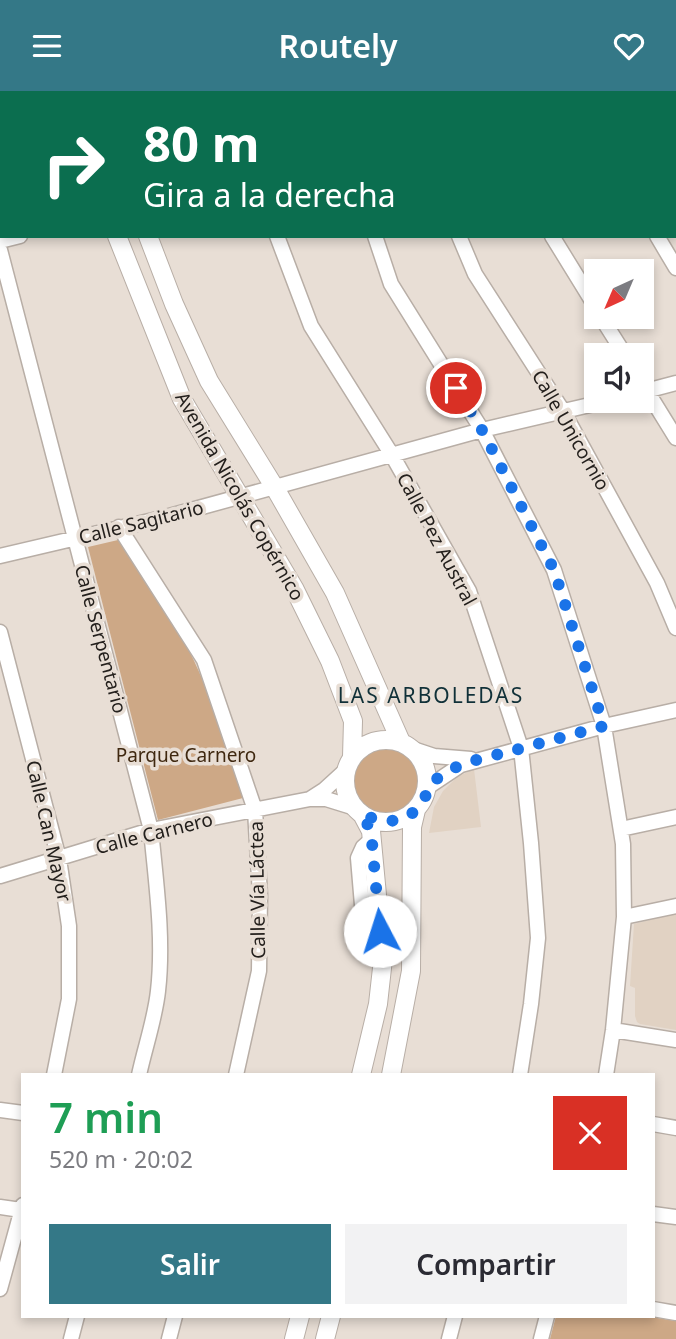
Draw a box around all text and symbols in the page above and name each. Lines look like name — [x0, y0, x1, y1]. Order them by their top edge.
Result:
text: Routely — [278, 24, 398, 67]
icon: menu — [28, 27, 66, 65]
icon: heart — [610, 27, 648, 65]
text: 80 m — [143, 110, 260, 176]
icon: right — [28, 119, 119, 210]
text: Gira a la derecha — [143, 173, 396, 216]
north arrow — [584, 259, 654, 329]
map controls — [584, 259, 654, 413]
button: sound — [584, 343, 654, 413]
pin — [426, 358, 486, 418]
street label: Calle Unicornio — [526, 365, 616, 495]
icon: arrive — [437, 369, 475, 407]
street label: Avenida Nicolás Copérnico — [169, 387, 311, 605]
street label: Calle Pez Austral — [391, 468, 483, 610]
street label: Calle Sagitario — [76, 494, 206, 550]
street label: Calle Serpentario — [69, 562, 133, 716]
district label: LAS ARBOLEDAS — [338, 681, 524, 709]
park label: Parque Carnero — [116, 742, 256, 768]
street label: Calle Can Mayor — [20, 758, 78, 904]
street label: Calle Carnero — [93, 806, 215, 860]
street label: Calle Vía Láctea — [243, 821, 271, 959]
position arrow — [343, 894, 417, 968]
text: 7 min — [49, 1088, 163, 1145]
button: close — [553, 1096, 627, 1170]
text: 520 m · 20:02 — [49, 1143, 193, 1175]
button: Salir — [49, 1224, 331, 1304]
button: Compartir — [345, 1224, 627, 1304]

